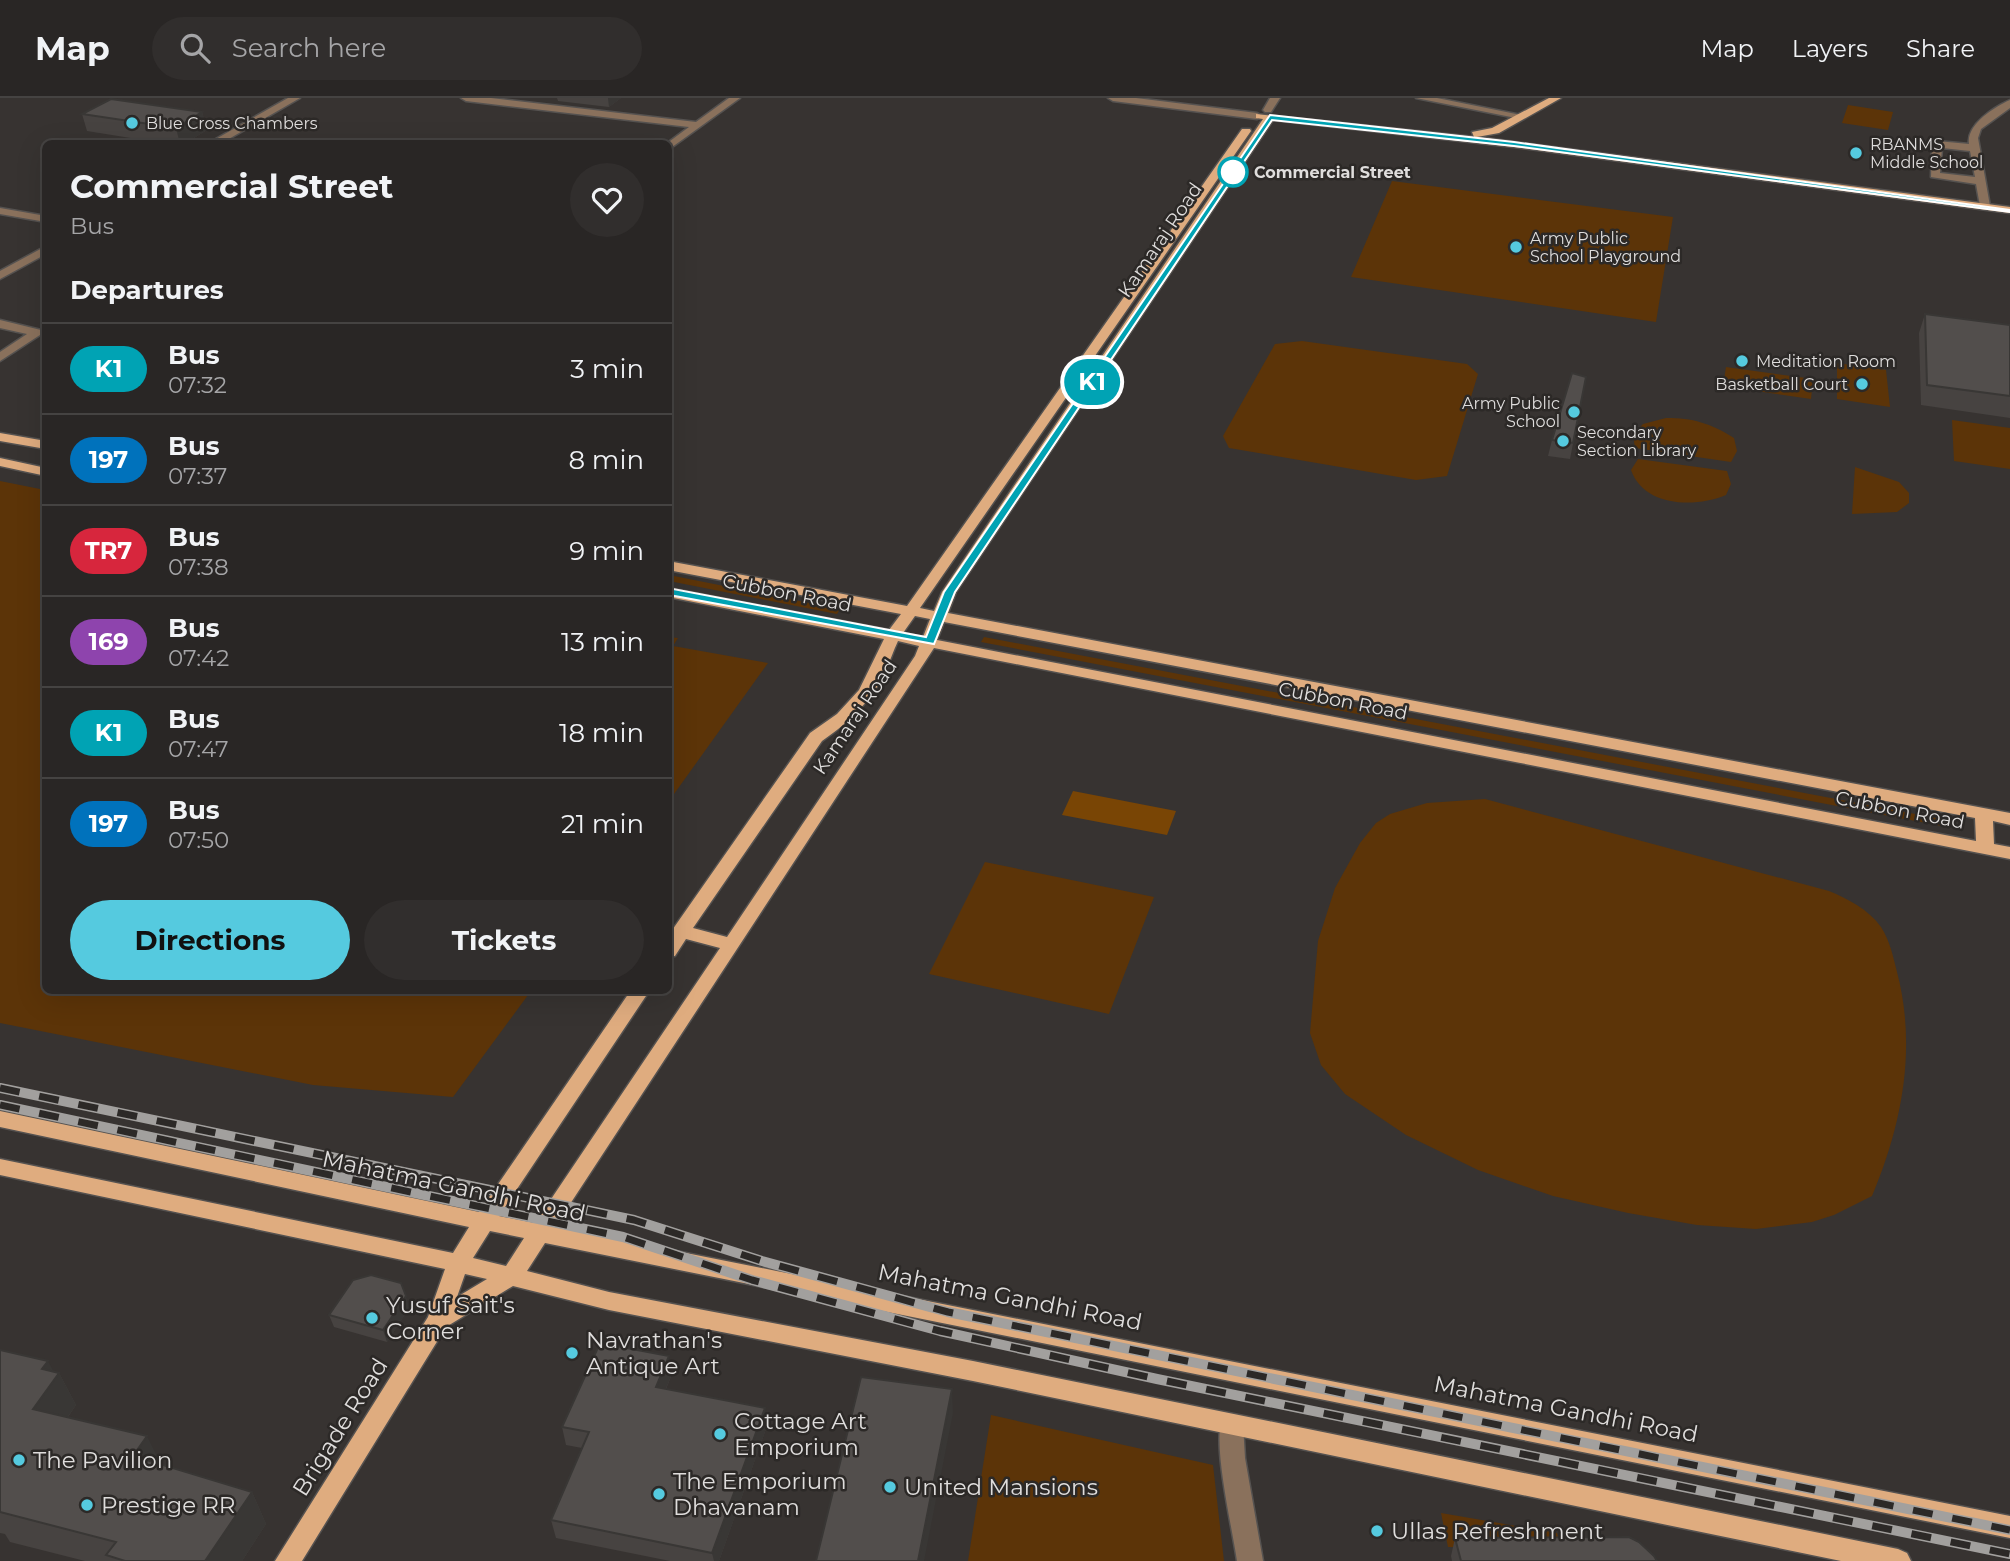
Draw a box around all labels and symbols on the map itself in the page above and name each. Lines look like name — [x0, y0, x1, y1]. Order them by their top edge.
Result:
place label: Blue Cross Chambers — [146, 114, 318, 133]
marker: Blue Cross Chambers — [124, 115, 140, 131]
place label: RBANMS Middle School — [1870, 135, 1983, 172]
marker: RBANMS Middle School — [1848, 145, 1864, 161]
marker: Commercial Street — [1218, 157, 1248, 187]
place label: Commercial Street — [1254, 163, 1411, 182]
street label: Kamaraj Road — [1113, 178, 1207, 302]
place label: Army Public School Playground — [1530, 229, 1681, 266]
marker: Army Public School Playground — [1508, 239, 1524, 255]
place label: Meditation Room — [1756, 352, 1896, 371]
marker: Meditation Room — [1734, 353, 1750, 369]
line badge: K1 — [1060, 359, 1124, 405]
place label: Basketball Court — [1715, 375, 1848, 394]
marker: Basketball Court — [1854, 376, 1870, 392]
place label: Army Public School — [1462, 394, 1560, 431]
marker: Army Public School — [1566, 404, 1582, 420]
place label: Secondary Section Library — [1577, 423, 1697, 460]
marker: Secondary Section Library — [1555, 433, 1571, 449]
street label: Cubbon Road — [720, 569, 854, 617]
street label: Kamaraj Road — [808, 655, 902, 779]
street label: Cubbon Road — [1276, 677, 1410, 725]
street label: Cubbon Road — [1833, 786, 1967, 834]
street label: Mahatma Gandhi Road — [320, 1144, 588, 1228]
street label: Mahatma Gandhi Road — [876, 1258, 1144, 1336]
place label: Yusuf Sait's Corner — [386, 1291, 515, 1345]
marker: Yusuf Sait's Corner — [364, 1310, 380, 1326]
place label: Navrathan's Antique Art — [586, 1326, 722, 1380]
marker: Navrathan's Antique Art — [564, 1345, 580, 1361]
street label: Brigade Road — [286, 1353, 394, 1501]
street label: Mahatma Gandhi Road — [1432, 1370, 1700, 1448]
place label: Cottage Art Emporium — [734, 1407, 867, 1461]
marker: Cottage Art Emporium — [712, 1426, 728, 1442]
place label: The Pavilion — [33, 1446, 172, 1474]
marker: The Pavilion — [11, 1452, 27, 1468]
place label: The Emporium Dhavanam — [673, 1467, 847, 1521]
place label: United Mansions — [904, 1473, 1098, 1501]
marker: United Mansions — [882, 1479, 898, 1495]
marker: The Emporium Dhavanam — [651, 1486, 667, 1502]
place label: Prestige RR — [101, 1491, 236, 1519]
marker: Prestige RR — [79, 1497, 95, 1513]
place label: Ullas Refreshment — [1391, 1517, 1604, 1545]
marker: Ullas Refreshment — [1369, 1523, 1385, 1539]

